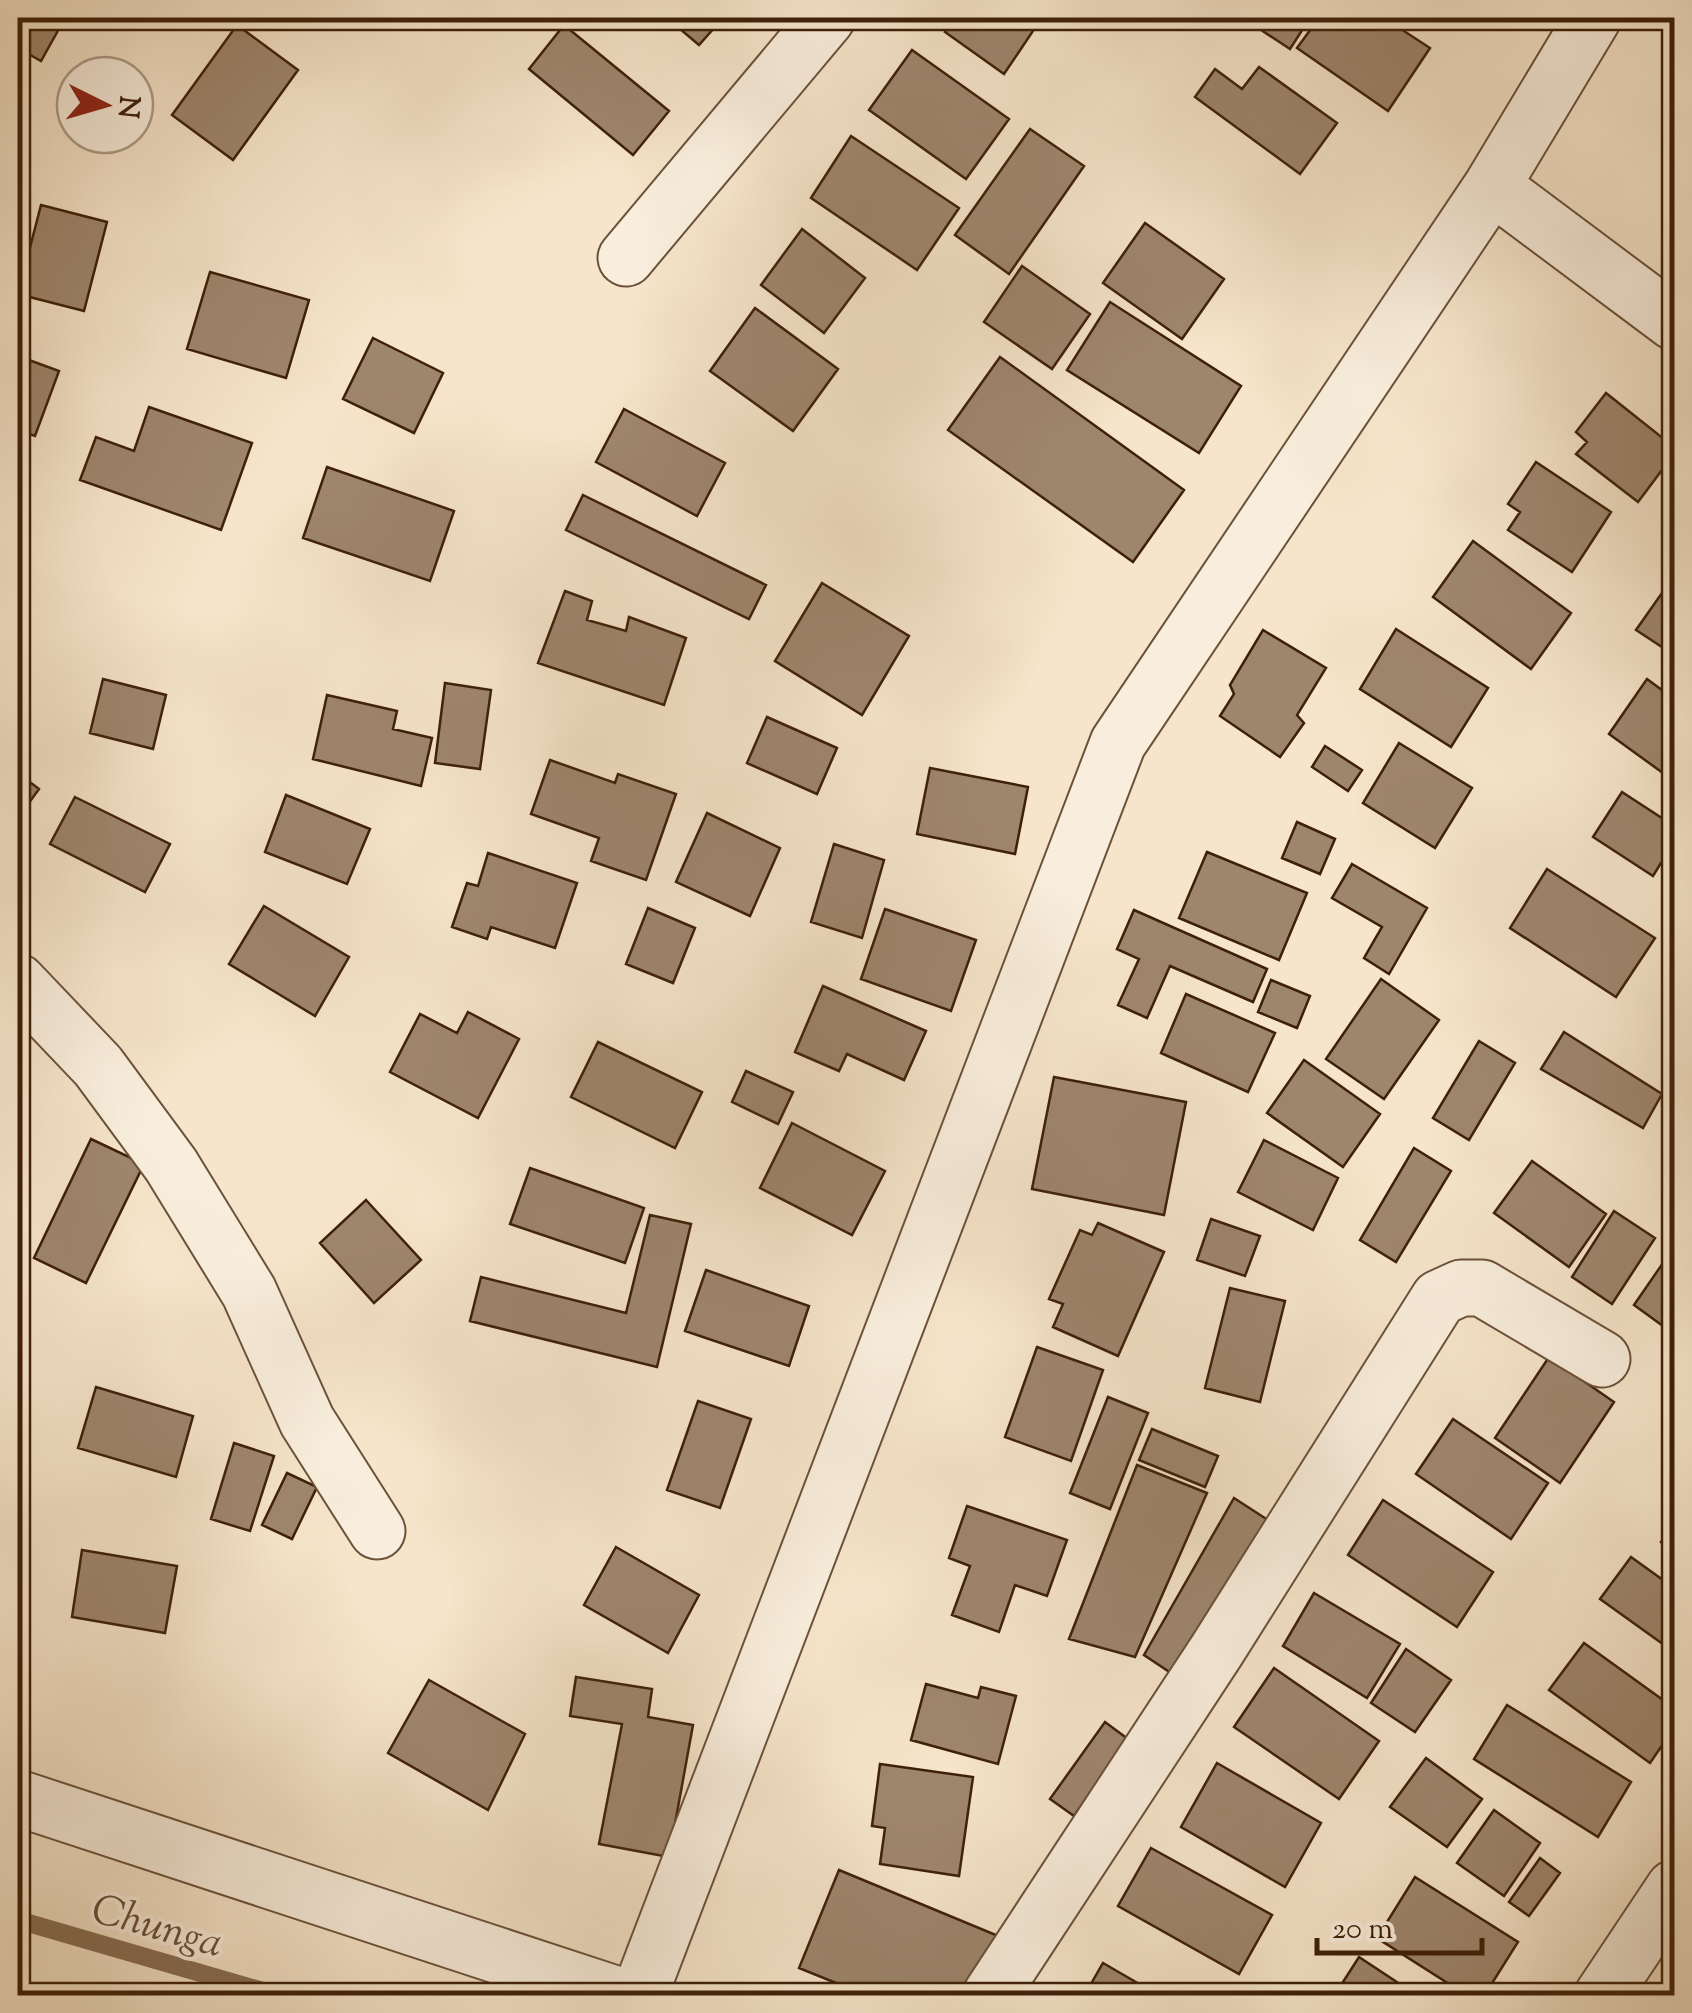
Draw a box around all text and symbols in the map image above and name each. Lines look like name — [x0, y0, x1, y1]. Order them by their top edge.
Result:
north arrow — [55, 55, 155, 155]
text: N — [106, 94, 148, 120]
water label: Chunga — [84, 1882, 229, 1976]
scale bar — [1317, 1893, 1482, 1955]
text: 20 m — [1332, 1909, 1393, 1952]

